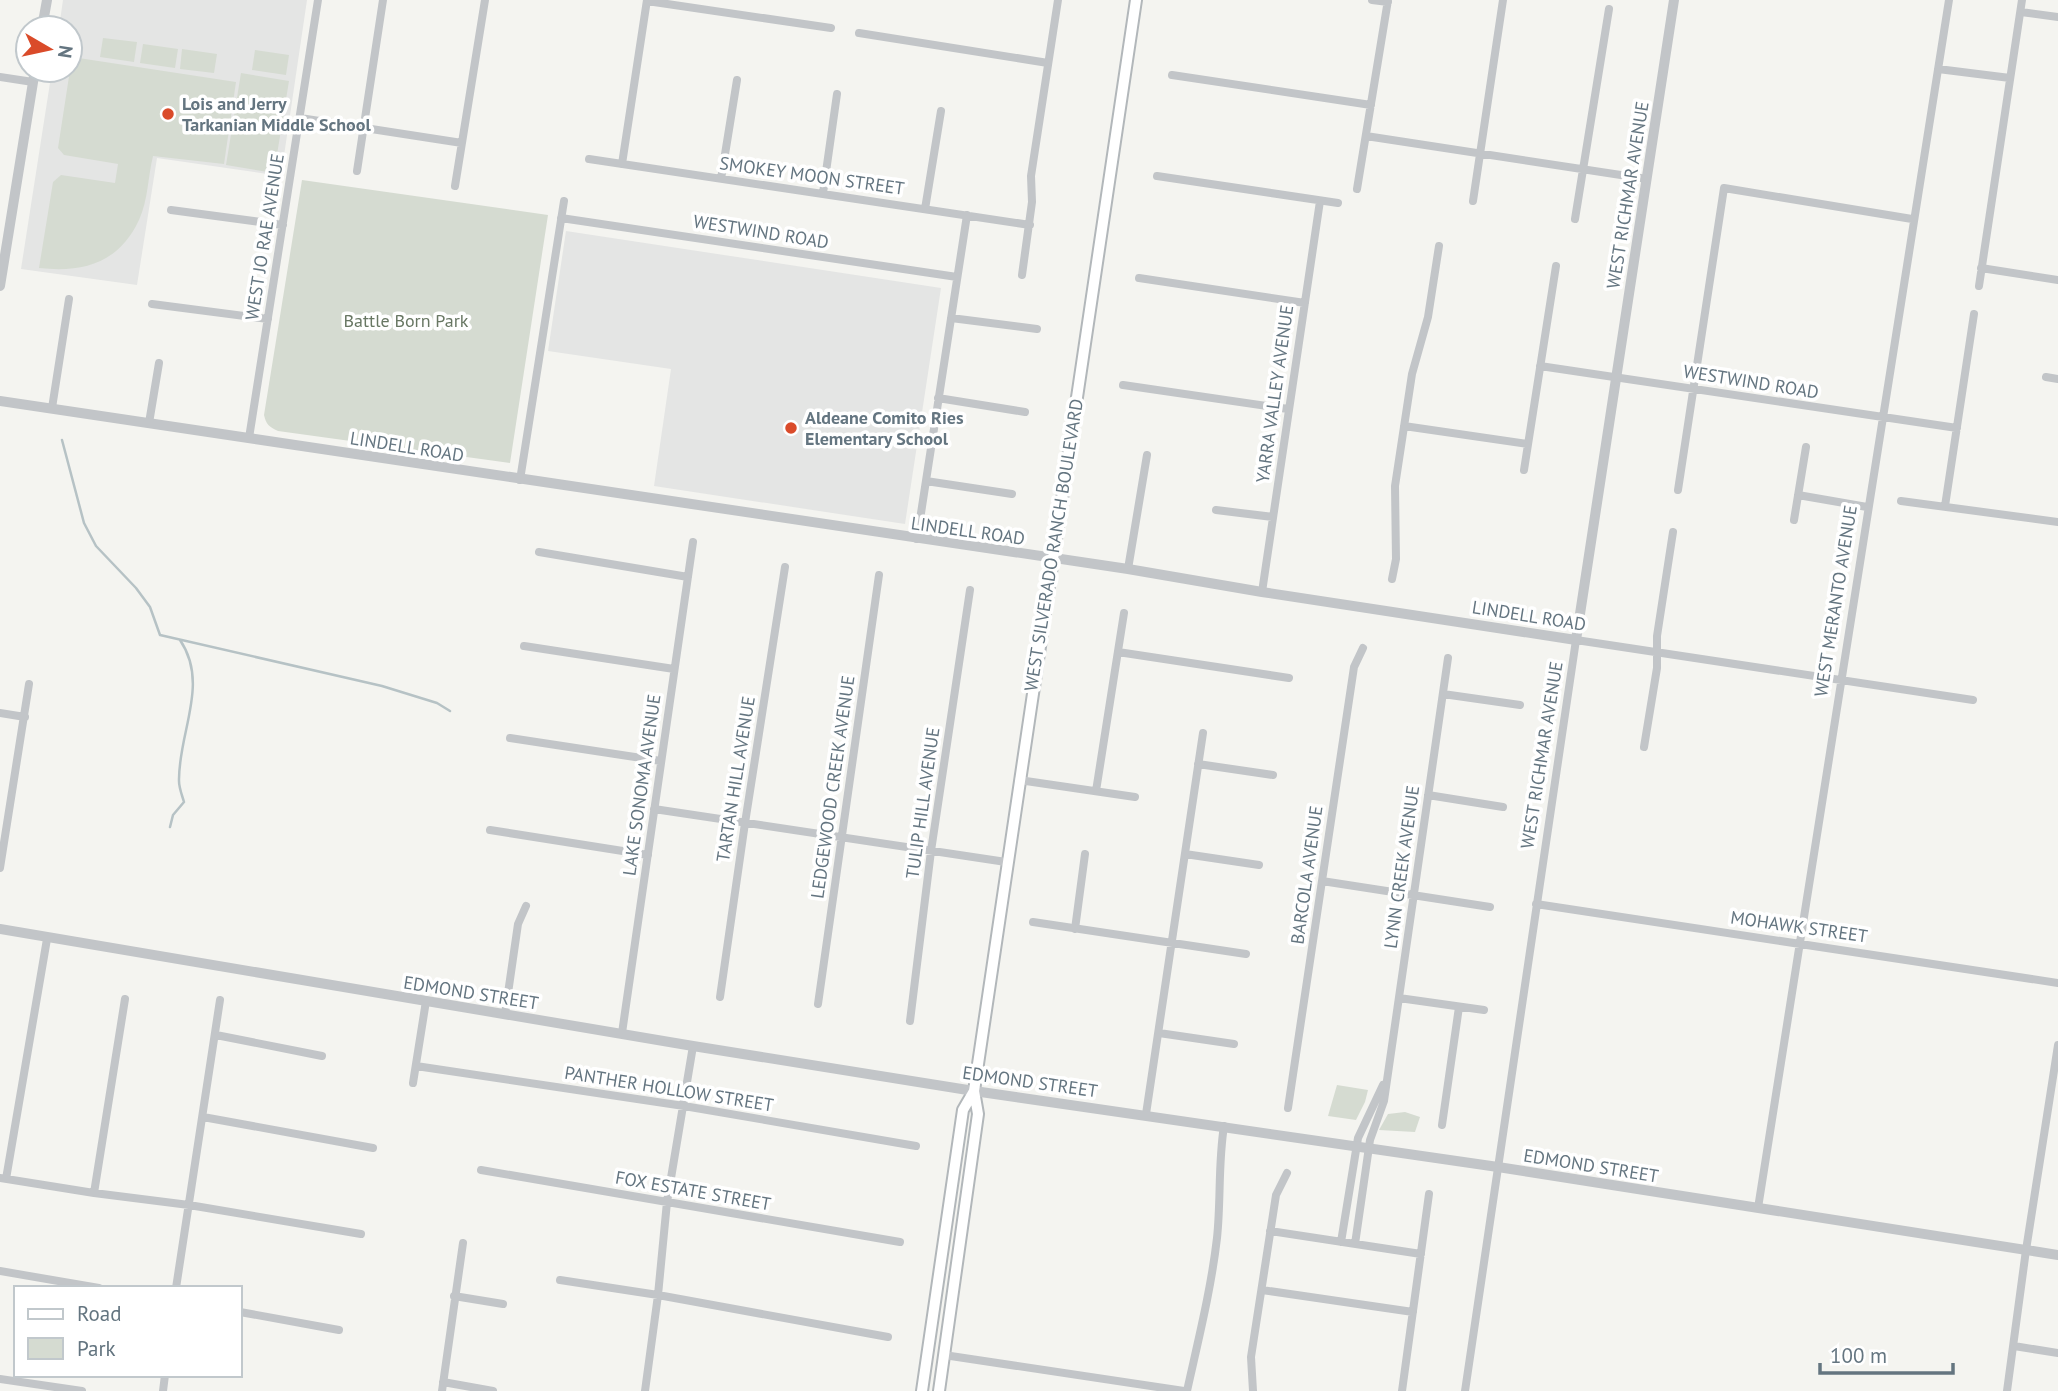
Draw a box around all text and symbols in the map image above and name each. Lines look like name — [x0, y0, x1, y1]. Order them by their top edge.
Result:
north arrow — [14, 14, 84, 84]
text: N — [53, 44, 79, 60]
place label: Lois and Jerry Tarkanian Middle School — [182, 92, 371, 136]
street label: WEST RICHMAR AVENUE — [1601, 100, 1654, 290]
marker: Lois and Jerry Tarkanian Middle School — [160, 106, 176, 122]
street label: SMOKEY MOON STREET — [718, 151, 906, 200]
street label: WEST JO RAE AVENUE — [240, 152, 289, 322]
street label: WESTWIND ROAD — [692, 209, 831, 254]
street label: YARRA VALLEY AVENUE — [1251, 303, 1298, 484]
park label: Battle Born Park — [344, 309, 469, 332]
street label: WESTWIND ROAD — [1682, 359, 1821, 404]
street label: WEST SILVERADO RANCH BOULEVARD — [1019, 397, 1088, 693]
place label: Aldeane Comito Ries Elementary School — [805, 406, 964, 450]
marker: Aldeane Comito Ries Elementary School — [783, 420, 799, 436]
street label: LINDELL ROAD — [349, 426, 466, 467]
street label: WEST MERANTO AVENUE — [1809, 503, 1862, 698]
street label: LINDELL ROAD — [910, 511, 1027, 550]
street label: LINDELL ROAD — [1471, 595, 1588, 636]
street label: WEST RICHMAR AVENUE — [1515, 660, 1568, 850]
street label: LEDGEWOOD CREEK AVENUE — [805, 674, 860, 900]
street label: LAKE SONOMA AVENUE — [617, 693, 666, 877]
street label: TARTAN HILL AVENUE — [711, 694, 760, 864]
street label: TULIP HILL AVENUE — [900, 726, 945, 880]
street label: LYNN CREEK AVENUE — [1379, 784, 1424, 950]
street label: BARCOLA AVENUE — [1285, 804, 1328, 946]
street label: MOHAWK STREET — [1729, 905, 1869, 948]
street label: EDMOND STREET — [402, 970, 540, 1015]
street label: PANTHER HOLLOW STREET — [563, 1061, 775, 1116]
street label: EDMOND STREET — [961, 1061, 1099, 1102]
street label: EDMOND STREET — [1522, 1143, 1660, 1188]
street label: FOX ESTATE STREET — [614, 1166, 773, 1216]
legend — [14, 1286, 242, 1377]
text: Road — [77, 1300, 121, 1327]
scale bar — [1820, 1332, 1953, 1376]
text: Park — [77, 1335, 116, 1362]
text: 100 m — [1830, 1342, 1887, 1369]

